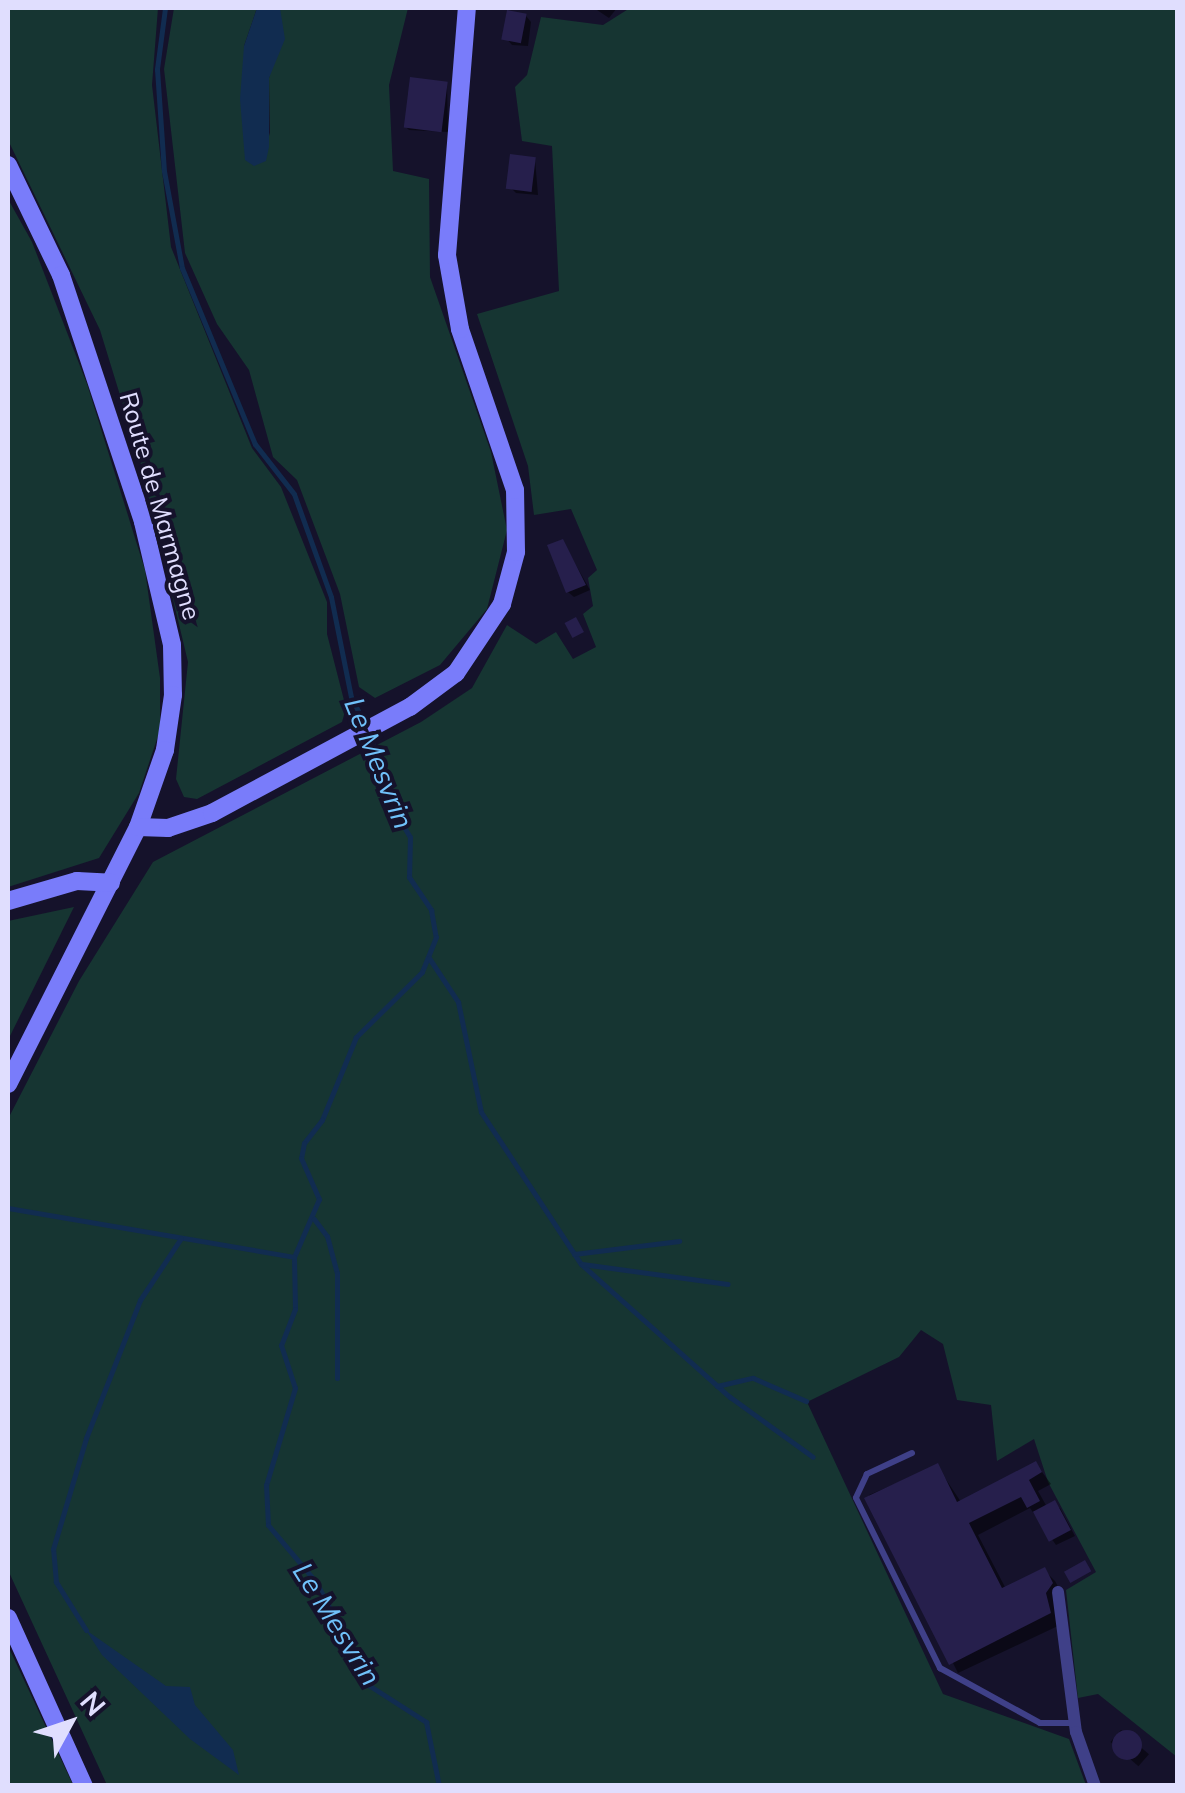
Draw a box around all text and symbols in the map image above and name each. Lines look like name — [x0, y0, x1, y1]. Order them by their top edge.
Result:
street label: Route de Marmagne — [113, 389, 207, 623]
water label: Le Mesvrin — [337, 692, 421, 834]
water label: Le Mesvrin — [286, 1556, 388, 1692]
north arrow — [20, 1673, 120, 1773]
text: N — [73, 1684, 114, 1723]

